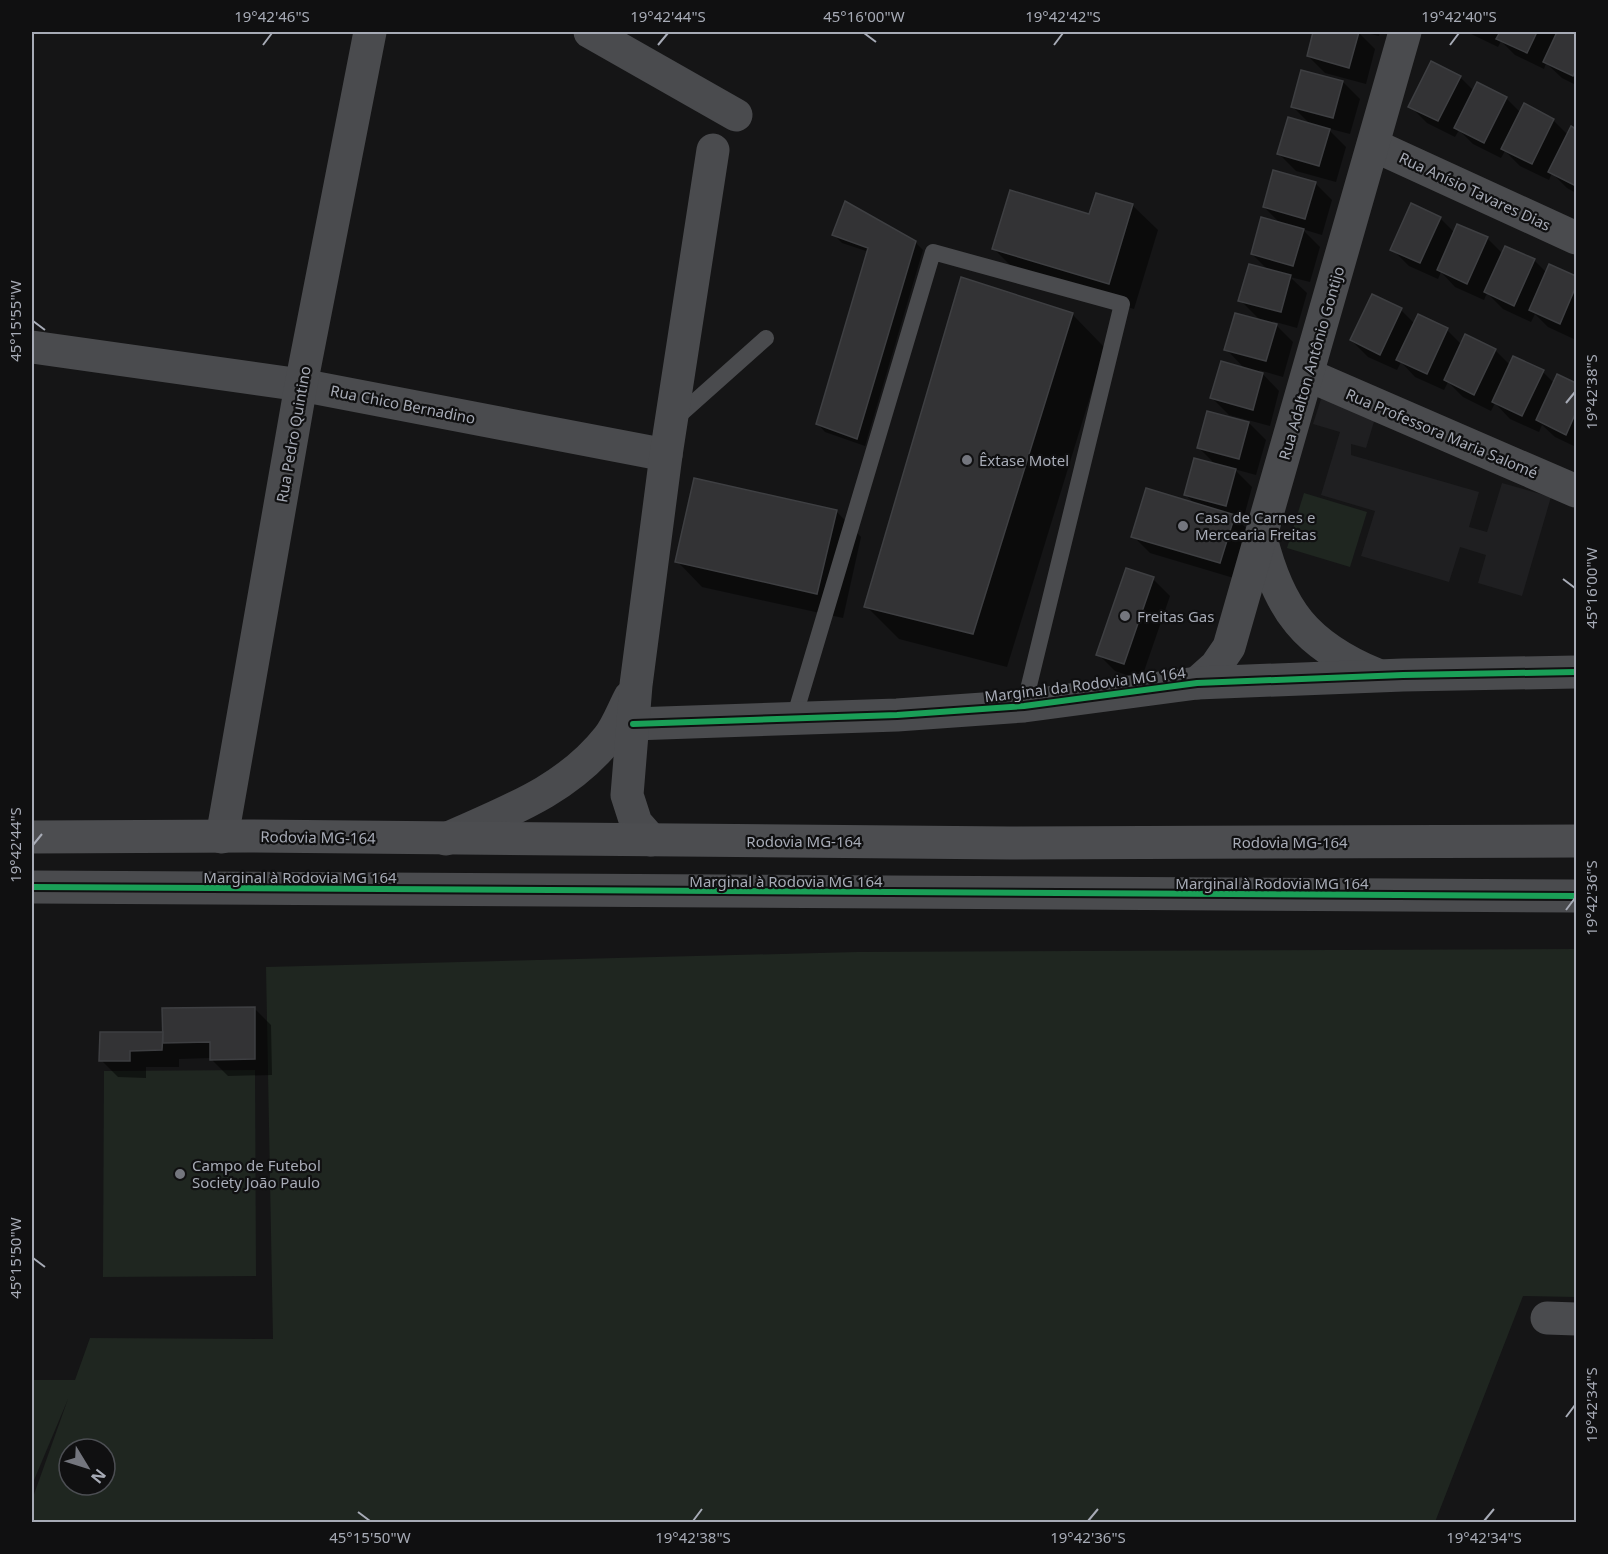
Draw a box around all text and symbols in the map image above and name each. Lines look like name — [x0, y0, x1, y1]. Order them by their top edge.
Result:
text: 19°42'46"S — [234, 6, 310, 26]
text: 19°42'44"S — [630, 6, 706, 26]
text: 45°16'00"W — [823, 6, 905, 26]
text: 19°42'42"S — [1025, 6, 1101, 26]
text: 19°42'40"S — [1421, 6, 1497, 26]
street label: Rua Anísio Tavares Dias — [1396, 147, 1554, 235]
street label: Rua Adalton Antônio Gontijo — [1274, 264, 1348, 462]
text: 45°15'55"W — [5, 280, 25, 362]
text: 19°42'38"S — [1581, 354, 1601, 430]
street label: Rua Pedro Quintino — [271, 364, 315, 504]
street label: Rua Chico Bernadino — [329, 380, 477, 428]
street label: Rua Professora Maria Salomé — [1343, 383, 1541, 483]
place label: Êxtase Motel — [979, 450, 1069, 470]
marker: Êxtase Motel — [960, 453, 974, 467]
place label: Casa de Carnes e Mercearia Freitas — [1195, 507, 1316, 544]
marker: Casa de Carnes e Mercearia Freitas — [1176, 519, 1190, 533]
text: 45°16'00"W — [1581, 547, 1601, 629]
place label: Freitas Gas — [1137, 606, 1214, 626]
marker: Freitas Gas — [1118, 609, 1132, 623]
street label: Marginal da Rodovia MG 164 — [983, 662, 1187, 706]
text: 19°42'44"S — [5, 807, 25, 883]
street label: Rodovia MG-164 — [260, 826, 376, 848]
street label: Rodovia MG-164 — [746, 831, 862, 851]
street label: Rodovia MG-164 — [1232, 832, 1348, 852]
text: 19°42'36"S — [1581, 860, 1601, 936]
street label: Marginal à Rodovia MG 164 — [203, 867, 397, 887]
street label: Marginal à Rodovia MG 164 — [689, 871, 883, 891]
street label: Marginal à Rodovia MG 164 — [1175, 873, 1369, 893]
place label: Campo de Futebol Society João Paulo — [192, 1155, 321, 1192]
marker: Campo de Futebol Society João Paulo — [173, 1167, 187, 1181]
text: 45°15'50"W — [5, 1217, 25, 1299]
text: 19°42'34"S — [1581, 1367, 1601, 1443]
north arrow — [57, 1437, 117, 1497]
text: N — [86, 1464, 111, 1488]
text: 45°15'50"W — [329, 1527, 411, 1547]
text: 19°42'38"S — [655, 1527, 731, 1547]
text: 19°42'36"S — [1050, 1527, 1126, 1547]
text: 19°42'34"S — [1446, 1527, 1522, 1547]

